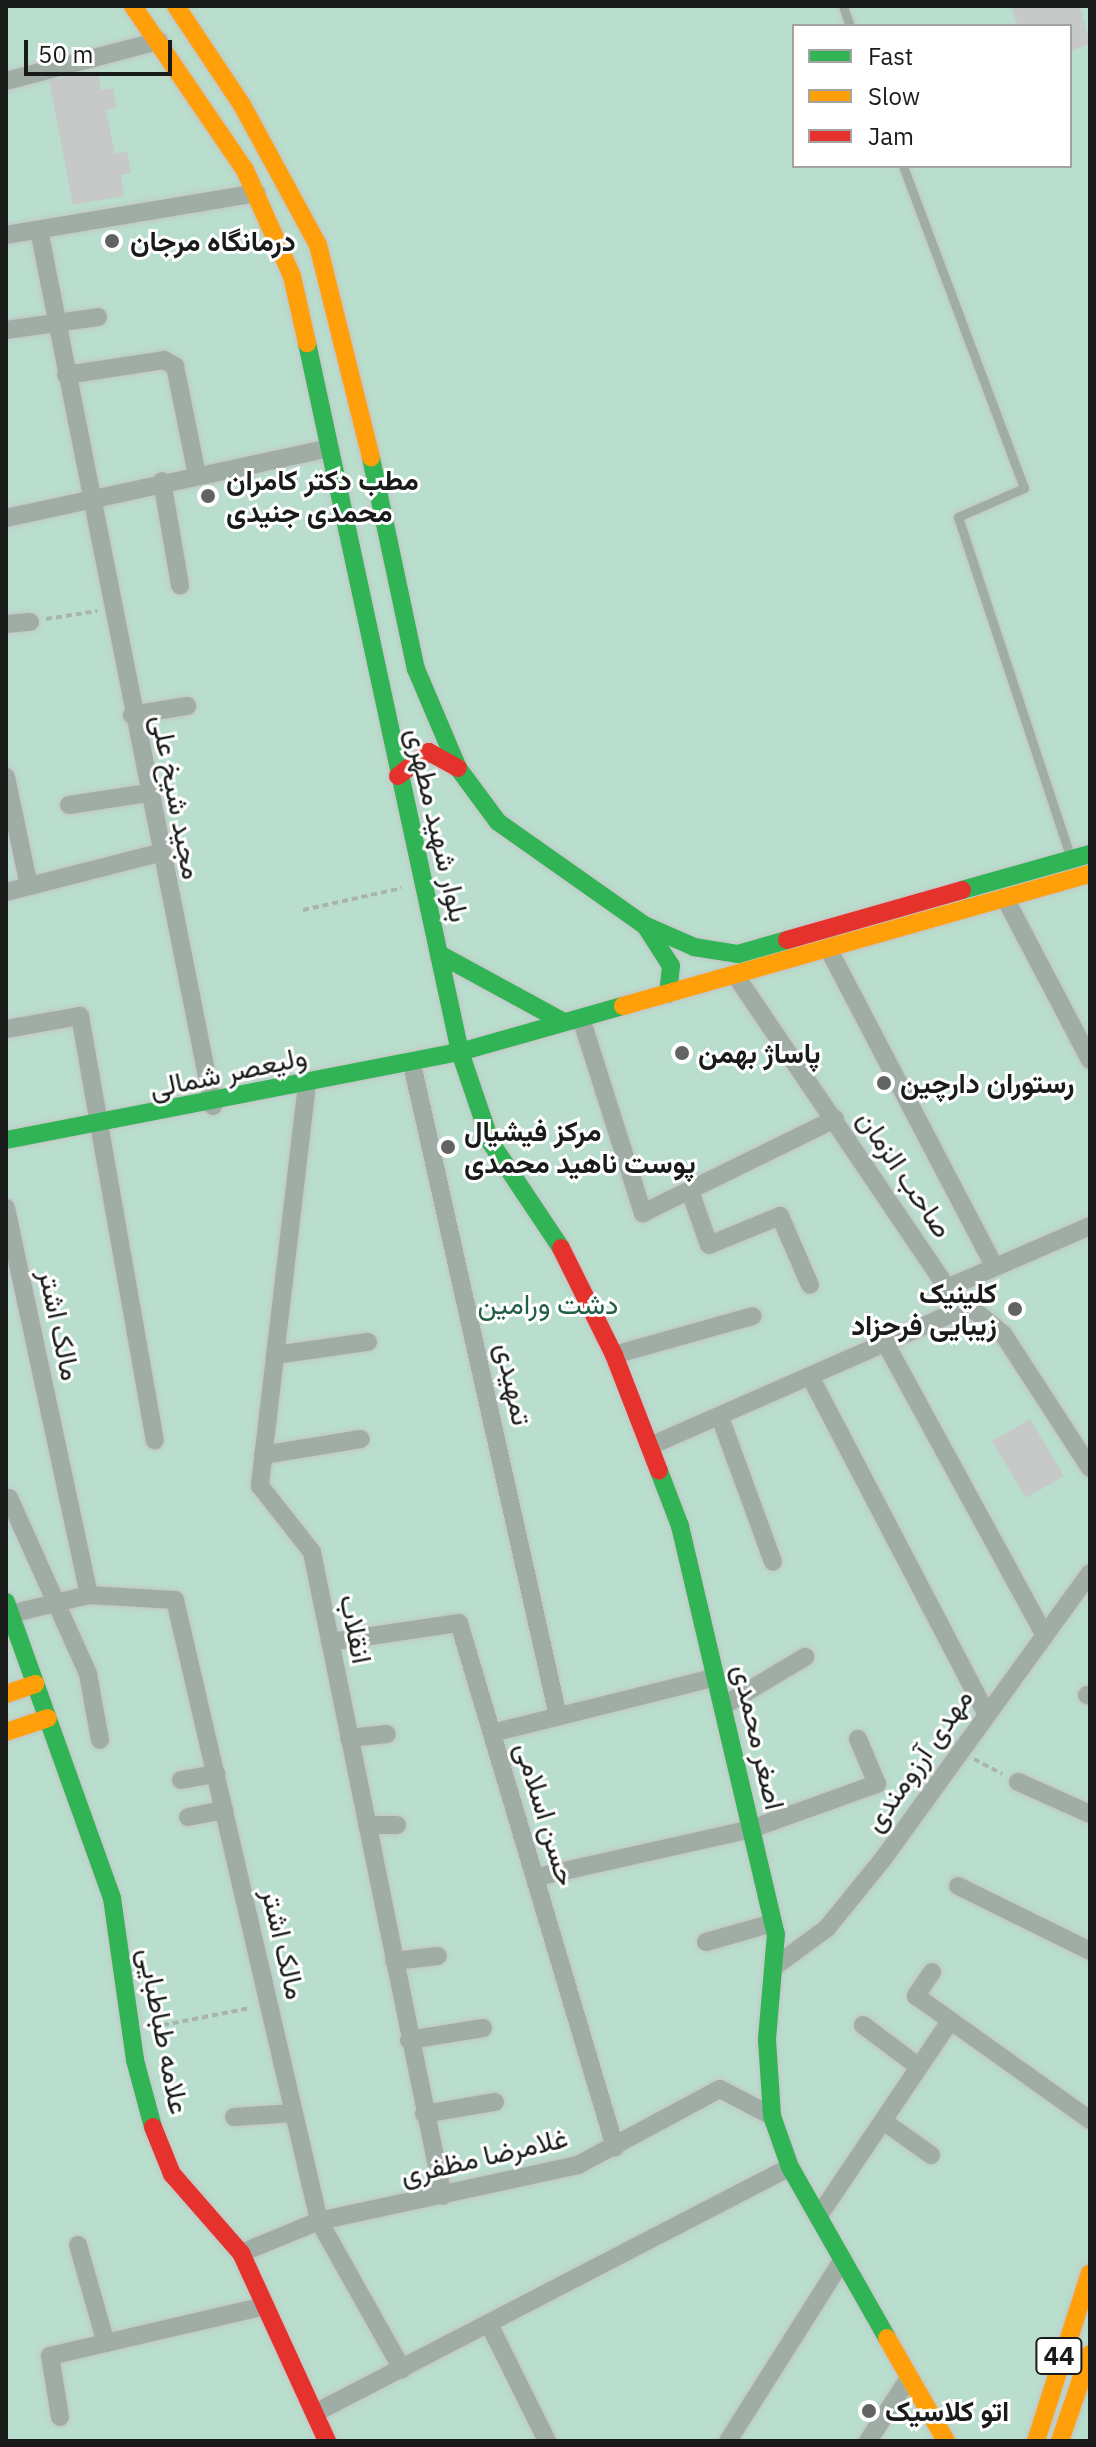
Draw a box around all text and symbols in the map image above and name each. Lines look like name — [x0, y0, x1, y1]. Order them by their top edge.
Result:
scale bar — [28, 24, 176, 74]
legend — [792, 24, 1072, 168]
text: 50 m — [38, 38, 93, 70]
text: Fast — [868, 40, 913, 72]
text: Slow — [868, 80, 920, 112]
text: Jam — [868, 120, 914, 152]
place label: درمانگاه مرجان — [130, 224, 296, 258]
marker: درمانگاه مرجان — [101, 230, 123, 252]
place label: مطب دکتر کامران محمدی جنیدی — [226, 463, 419, 529]
marker: مطب دکتر کامران محمدی جنیدی — [197, 485, 219, 507]
street label: مجید شیخ علی — [145, 712, 209, 882]
street label: بلوار شهید مطهری — [399, 725, 477, 925]
place label: پاساژ بهمن — [698, 1036, 821, 1070]
street label: ولیعصر شمالی — [146, 1039, 310, 1105]
marker: پاساژ بهمن — [673, 1044, 691, 1062]
place label: رستوران دارچین — [900, 1066, 1074, 1100]
marker: رستوران دارچین — [875, 1074, 893, 1092]
street label: صاحب الزمان — [850, 1104, 960, 1244]
place label: مرکز فیشیال پوست ناهید محمدی — [464, 1114, 696, 1180]
marker: مرکز فیشیال پوست ناهید محمدی — [439, 1138, 457, 1156]
street label: مالک اشتر — [32, 1266, 88, 1384]
place label: کلینیک زیبایی فرحزاد — [851, 1276, 997, 1342]
park label: دشت ورامین — [478, 1287, 618, 1321]
marker: کلینیک زیبایی فرحزاد — [1004, 1298, 1026, 1320]
street label: تمهیدی — [489, 1340, 539, 1428]
street label: انقلاب — [333, 1592, 379, 1666]
street label: اصغر محمدی — [726, 1661, 792, 1813]
street label: مهدی آرزومندی — [857, 1682, 979, 1838]
street label: حسن اسلامی — [508, 1738, 584, 1890]
street label: مالک اشتر — [255, 1885, 313, 2003]
street label: علامه طباطبایی — [131, 1945, 197, 2117]
street label: غلامرضا مظفری — [397, 2120, 571, 2192]
road number: 44 — [1035, 2334, 1083, 2378]
place label: اتو کلاسیک — [885, 2394, 1009, 2428]
marker: اتو کلاسیک — [860, 2402, 878, 2420]

